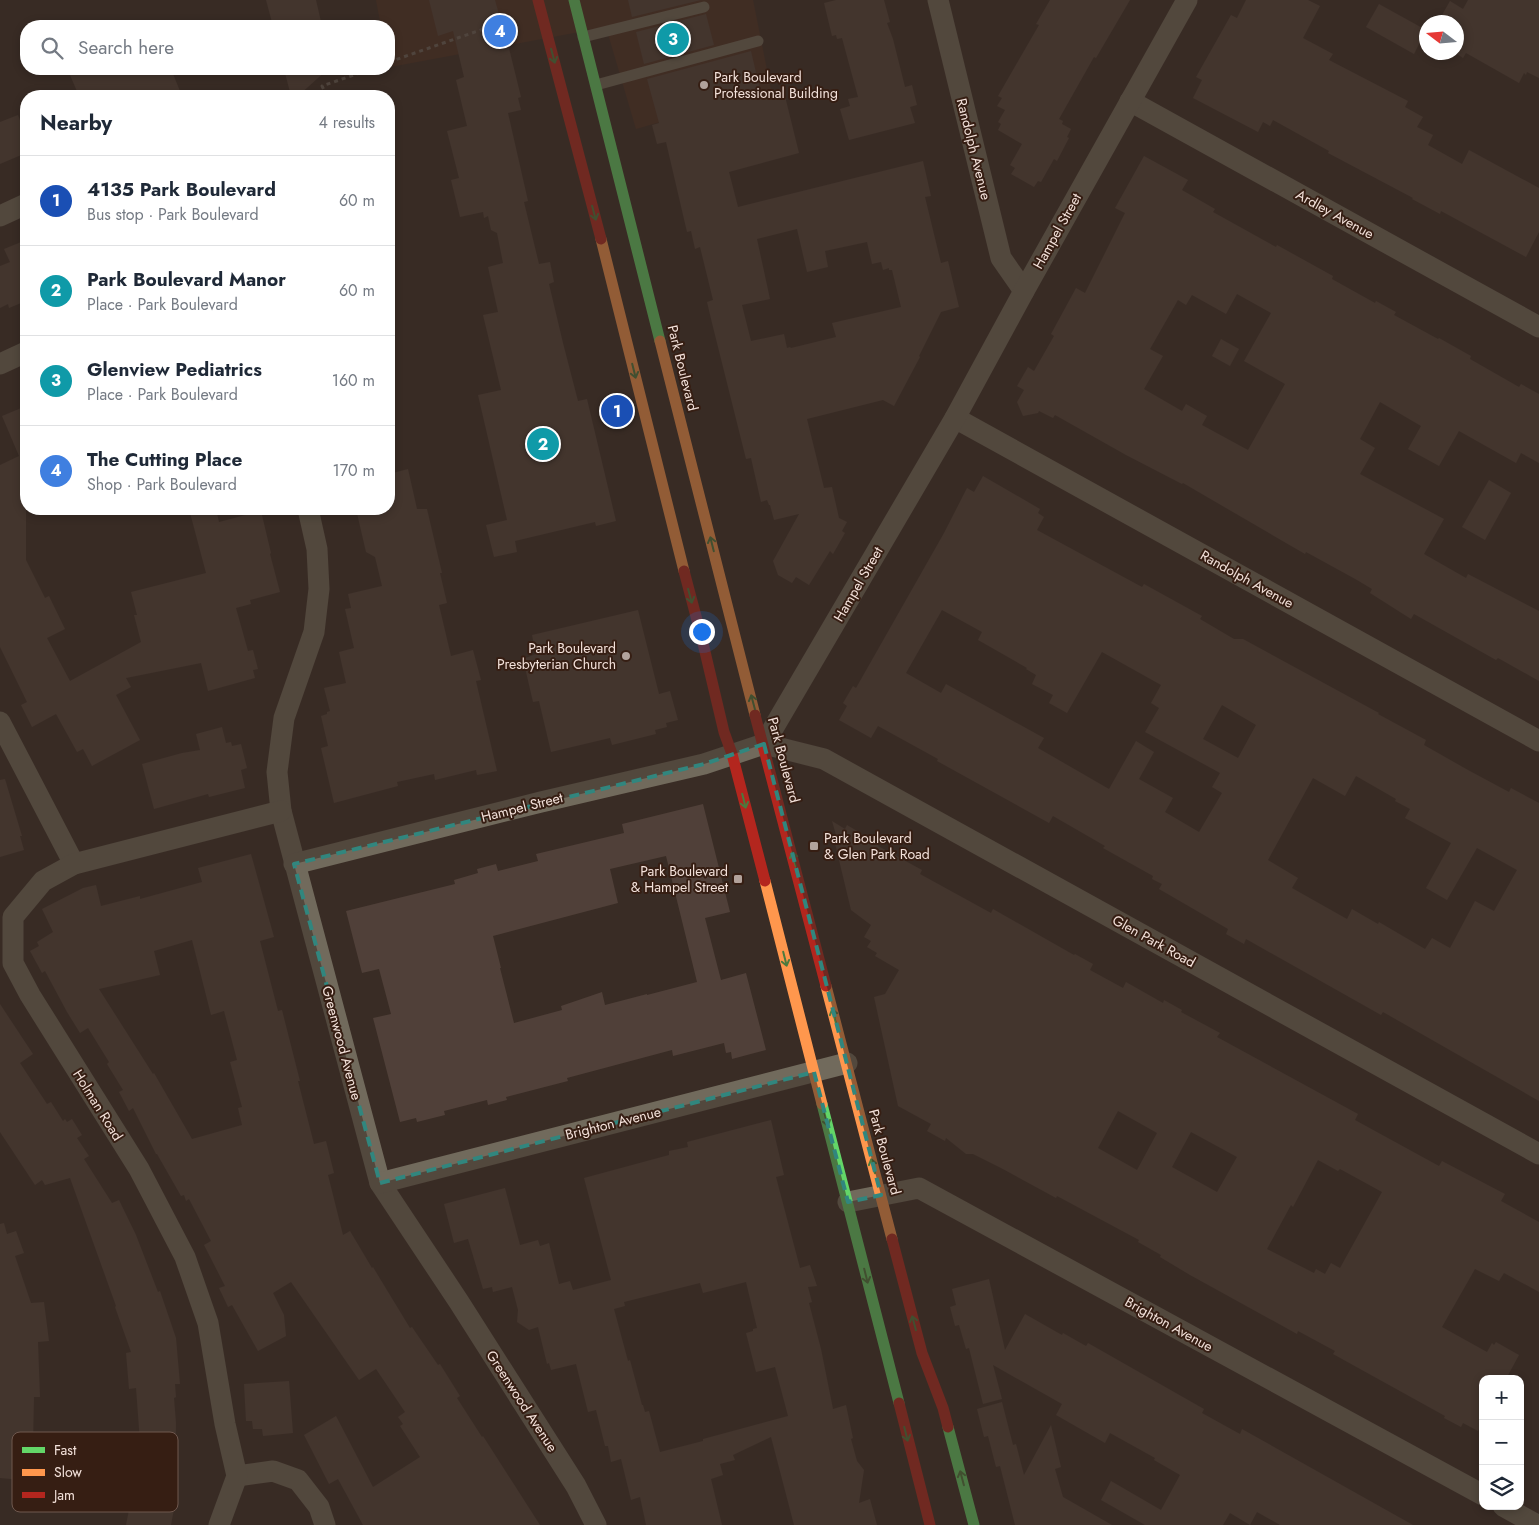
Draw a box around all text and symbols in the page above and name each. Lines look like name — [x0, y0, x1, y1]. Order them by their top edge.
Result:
pin: 4 — [484, 12, 516, 50]
north arrow — [1419, 15, 1464, 60]
search box — [20, 20, 395, 75]
pin: 3 — [657, 20, 689, 58]
icon: search — [38, 34, 66, 62]
text: Search here — [78, 34, 174, 61]
one-way arrow — [549, 47, 558, 63]
place label: Park Boulevard Professional Building — [714, 67, 838, 103]
marker: Park Boulevard Professional Building — [698, 79, 710, 91]
street label: Randolph Avenue — [952, 96, 996, 202]
text: Nearby — [40, 108, 112, 138]
text: 4 results — [319, 111, 375, 134]
text: 4135 Park Boulevard — [87, 176, 276, 203]
street label: Ardley Avenue — [1292, 184, 1378, 244]
text: 1 — [52, 189, 60, 212]
text: 60 m — [339, 189, 375, 212]
street label: Hampel Street — [1028, 189, 1086, 272]
text: Bus stop · Park Boulevard — [87, 203, 259, 226]
one-way arrow — [590, 205, 599, 221]
text: Park Boulevard Manor — [87, 266, 286, 293]
text: 2 — [51, 279, 61, 302]
text: 60 m — [339, 279, 375, 302]
text: Place · Park Boulevard — [87, 293, 238, 316]
street label: Park Boulevard — [663, 323, 703, 413]
text: Glenview Pediatrics — [87, 356, 262, 383]
one-way arrow — [630, 362, 639, 378]
text: 3 — [51, 369, 61, 392]
text: 160 m — [332, 369, 375, 392]
text: Place · Park Boulevard — [87, 383, 238, 406]
pin: 1 — [601, 392, 633, 430]
pin: 2 — [527, 425, 559, 463]
text: The Cutting Place — [87, 446, 242, 473]
text: 4 — [50, 459, 62, 482]
text: 170 m — [333, 459, 375, 482]
text: Shop · Park Boulevard — [87, 473, 237, 496]
one-way arrow — [707, 537, 716, 553]
street label: Hampel Street — [828, 542, 888, 625]
street label: Randolph Avenue — [1197, 545, 1297, 613]
one-way arrow — [686, 588, 695, 604]
your location — [689, 619, 715, 645]
place label: Park Boulevard Presbyterian Church — [497, 638, 616, 674]
marker: Park Boulevard Presbyterian Church — [620, 650, 632, 662]
one-way arrow — [747, 694, 757, 710]
street label: Park Boulevard — [763, 715, 805, 805]
street label: Hampel Street — [479, 787, 566, 827]
one-way arrow — [740, 793, 749, 809]
place label: Park Boulevard & Glen Park Road — [824, 828, 930, 864]
marker: Park Boulevard & Glen Park Road — [808, 840, 820, 852]
one-way arrow — [788, 851, 798, 867]
place label: Park Boulevard & Hampel Street — [631, 861, 729, 897]
marker: Park Boulevard & Hampel Street — [732, 873, 744, 885]
street label: Glen Park Road — [1109, 910, 1199, 972]
one-way arrow — [781, 950, 790, 966]
street label: Greenwood Avenue — [317, 984, 367, 1102]
one-way arrow — [829, 1009, 839, 1025]
street label: Holman Road — [68, 1066, 128, 1144]
street label: Brighton Avenue — [563, 1101, 663, 1145]
street label: Park Boulevard — [864, 1107, 906, 1197]
one-way arrow — [821, 1110, 831, 1126]
one-way arrow — [868, 1158, 877, 1174]
one-way arrow — [862, 1268, 872, 1284]
street label: Brighton Avenue — [1121, 1292, 1217, 1356]
one-way arrow — [909, 1315, 918, 1331]
street label: Greenwood Avenue — [482, 1346, 562, 1456]
map controls — [1479, 1375, 1524, 1510]
button: + — [1479, 1375, 1524, 1420]
button: − — [1479, 1420, 1524, 1465]
one-way arrow — [902, 1425, 912, 1441]
legend — [12, 1432, 178, 1512]
text: Fast — [54, 1440, 77, 1460]
text: Slow — [54, 1462, 82, 1482]
button: layers — [1479, 1465, 1524, 1510]
one-way arrow — [956, 1470, 966, 1486]
text: Jam — [52, 1485, 75, 1505]

